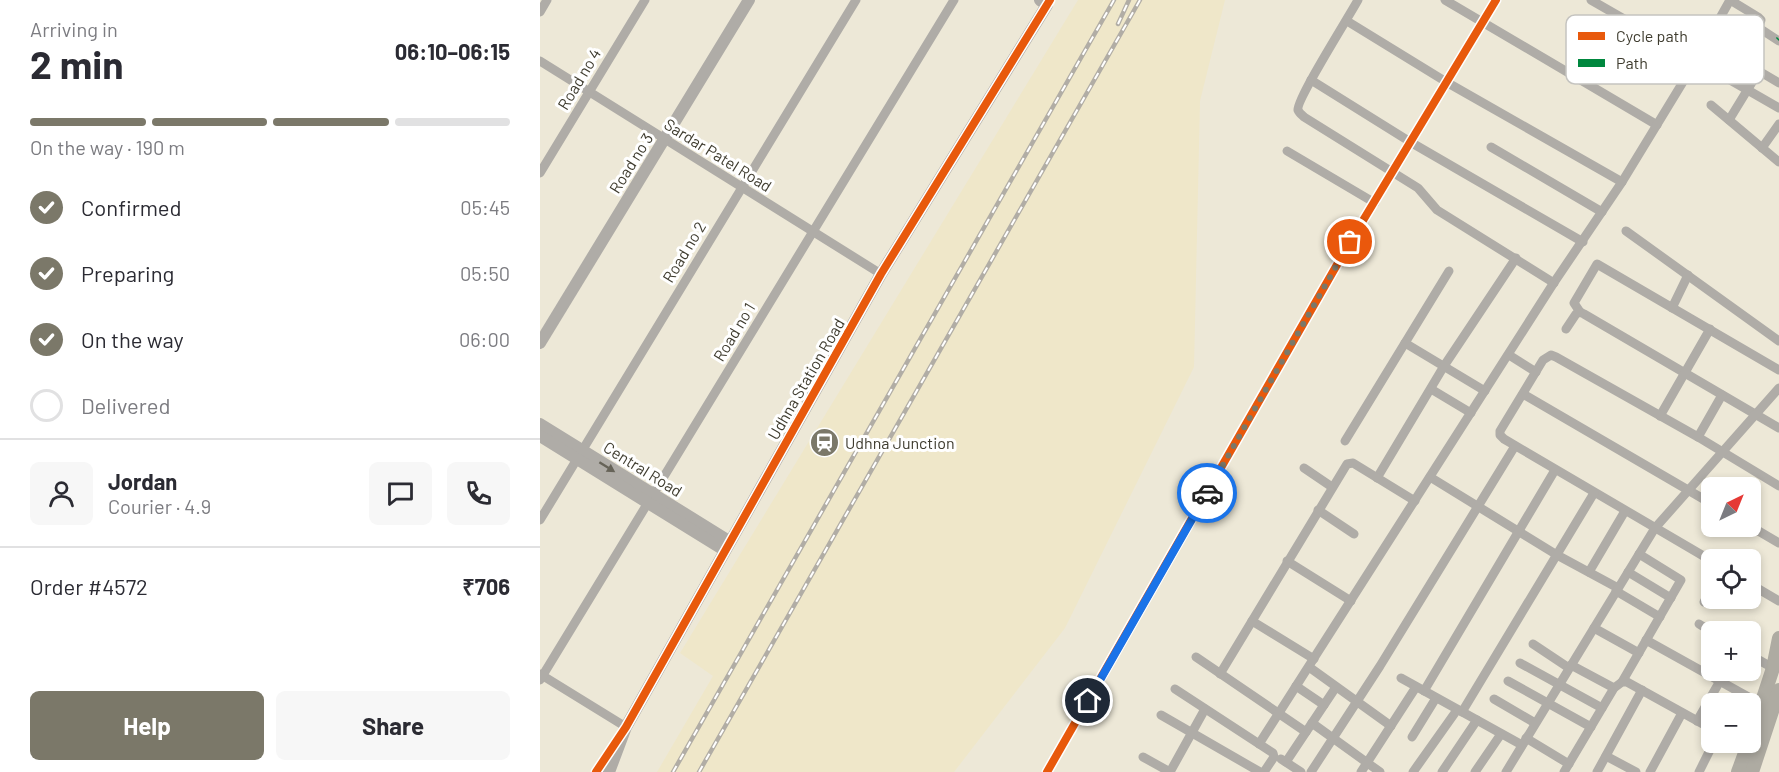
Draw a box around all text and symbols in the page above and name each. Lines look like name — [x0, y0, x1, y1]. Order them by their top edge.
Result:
legend — [1566, 15, 1764, 84]
text: Arriving in — [30, 17, 118, 41]
text: Cycle path — [1616, 26, 1688, 45]
text: 06:10–06:15 — [395, 38, 510, 64]
text: 2 min — [30, 40, 123, 87]
street label: Road no 4 — [553, 45, 604, 113]
text: Path — [1616, 53, 1648, 72]
street label: Sardar Patel Road — [661, 114, 775, 195]
street label: Road no 3 — [605, 129, 656, 196]
text: On the way · 190 m — [30, 135, 185, 159]
icon: check — [30, 191, 63, 224]
text: Confirmed — [81, 194, 181, 220]
text: 05:45 — [460, 195, 510, 219]
pin — [1324, 216, 1375, 267]
street label: Road no 2 — [658, 218, 709, 286]
icon: bag — [1333, 225, 1366, 258]
icon: check — [30, 257, 63, 290]
text: Preparing — [81, 260, 174, 286]
text: 05:50 — [460, 261, 510, 285]
street label: Road no 1 — [709, 299, 758, 364]
street label: Udhna Station Road — [763, 315, 848, 443]
icon: check — [30, 323, 63, 356]
text: On the way — [81, 326, 184, 352]
text: 06:00 — [459, 327, 510, 351]
text: Delivered — [81, 392, 170, 418]
station icon: Udhna Junction — [808, 427, 840, 459]
place label: Udhna Junction — [845, 433, 955, 452]
street label: Central Road — [601, 437, 686, 500]
one-way arrow — [599, 461, 615, 472]
button: person — [30, 462, 93, 525]
button: chat — [369, 462, 432, 525]
button: phone — [447, 462, 510, 525]
courier — [1177, 463, 1237, 523]
text: Jordan — [108, 468, 177, 494]
icon: car — [1191, 477, 1224, 510]
north arrow — [1701, 477, 1761, 537]
map controls — [1701, 477, 1761, 753]
text: Courier · 4.9 — [108, 494, 211, 518]
button: locate — [1701, 549, 1761, 609]
text: Order #4572 — [30, 573, 148, 599]
text: ₹706 — [462, 573, 510, 599]
button: + — [1701, 621, 1761, 681]
pin — [1062, 675, 1113, 726]
icon: home — [1071, 684, 1104, 717]
button: Help — [30, 691, 264, 760]
button: Share — [276, 691, 510, 760]
button: − — [1701, 693, 1761, 753]

